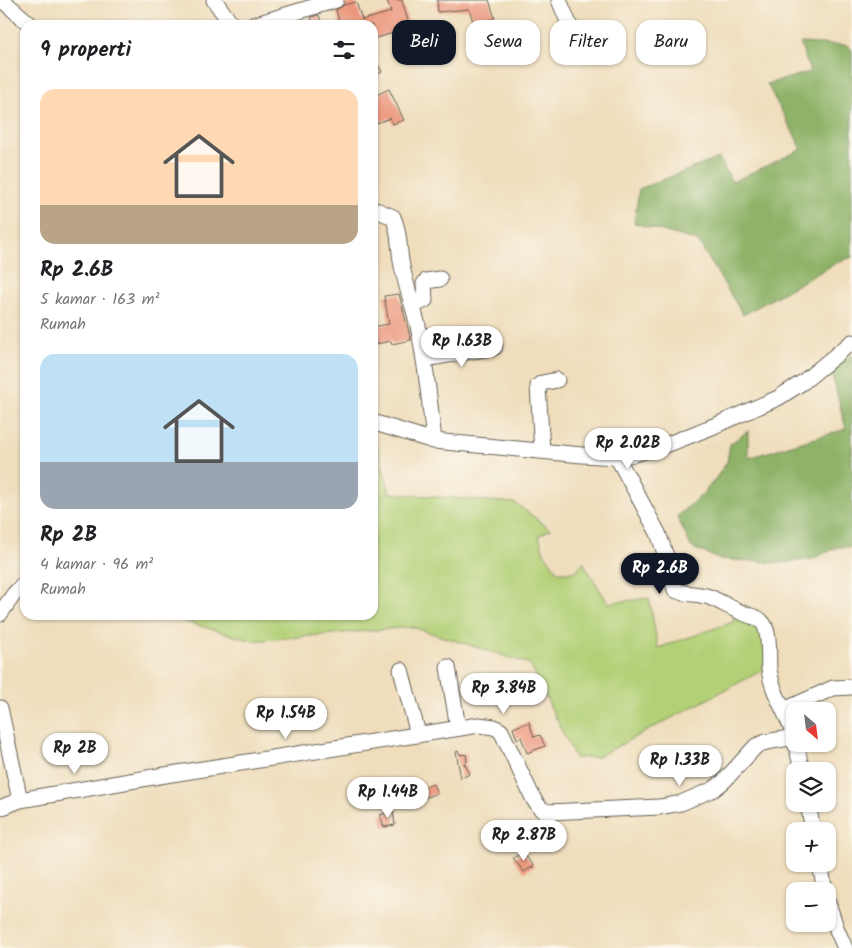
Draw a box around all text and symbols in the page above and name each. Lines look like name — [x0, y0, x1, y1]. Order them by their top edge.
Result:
chip: Beli — [392, 20, 456, 65]
chip: Sewa — [466, 20, 540, 65]
chip: Filter — [550, 20, 626, 65]
chip: Baru — [636, 20, 706, 65]
text: 9 properti — [40, 34, 131, 67]
icon: filters — [330, 36, 358, 64]
icon: home — [154, 121, 244, 211]
text: Rp 2.6B — [40, 254, 114, 287]
text: 5 kamar · 163 m² — [40, 287, 159, 312]
text: Rumah — [40, 312, 86, 337]
pin: Rp 1.63B — [410, 326, 514, 368]
text: Rp 1.63B — [432, 329, 492, 354]
icon: home — [154, 386, 244, 476]
pin: Rp 2.02B — [576, 428, 680, 470]
text: Rp 2.02B — [595, 431, 661, 456]
text: Rp 2B — [40, 519, 97, 552]
text: 4 kamar · 96 m² — [40, 552, 153, 577]
pin: Rp 2.6B — [614, 552, 706, 595]
text: Rp 2.6B — [632, 556, 688, 581]
text: Rumah — [40, 577, 86, 602]
pin: Rp 3.84B — [452, 672, 556, 715]
text: Rp 3.84B — [471, 676, 537, 701]
pin: Rp 1.54B — [234, 698, 338, 740]
text: Rp 1.54B — [256, 701, 316, 726]
north arrow — [786, 702, 836, 752]
map controls — [786, 702, 836, 932]
pin: Rp 2B — [40, 732, 110, 775]
text: Rp 2B — [53, 736, 97, 761]
pin: Rp 1.33B — [628, 744, 732, 787]
text: Rp 1.33B — [650, 748, 710, 773]
button: layers — [786, 762, 836, 812]
pin: Rp 1.44B — [336, 776, 440, 819]
text: Rp 1.44B — [358, 780, 418, 805]
pin: Rp 2.87B — [472, 820, 576, 862]
button: + — [786, 822, 836, 872]
text: Rp 2.87B — [492, 823, 556, 848]
button: − — [786, 882, 836, 932]

